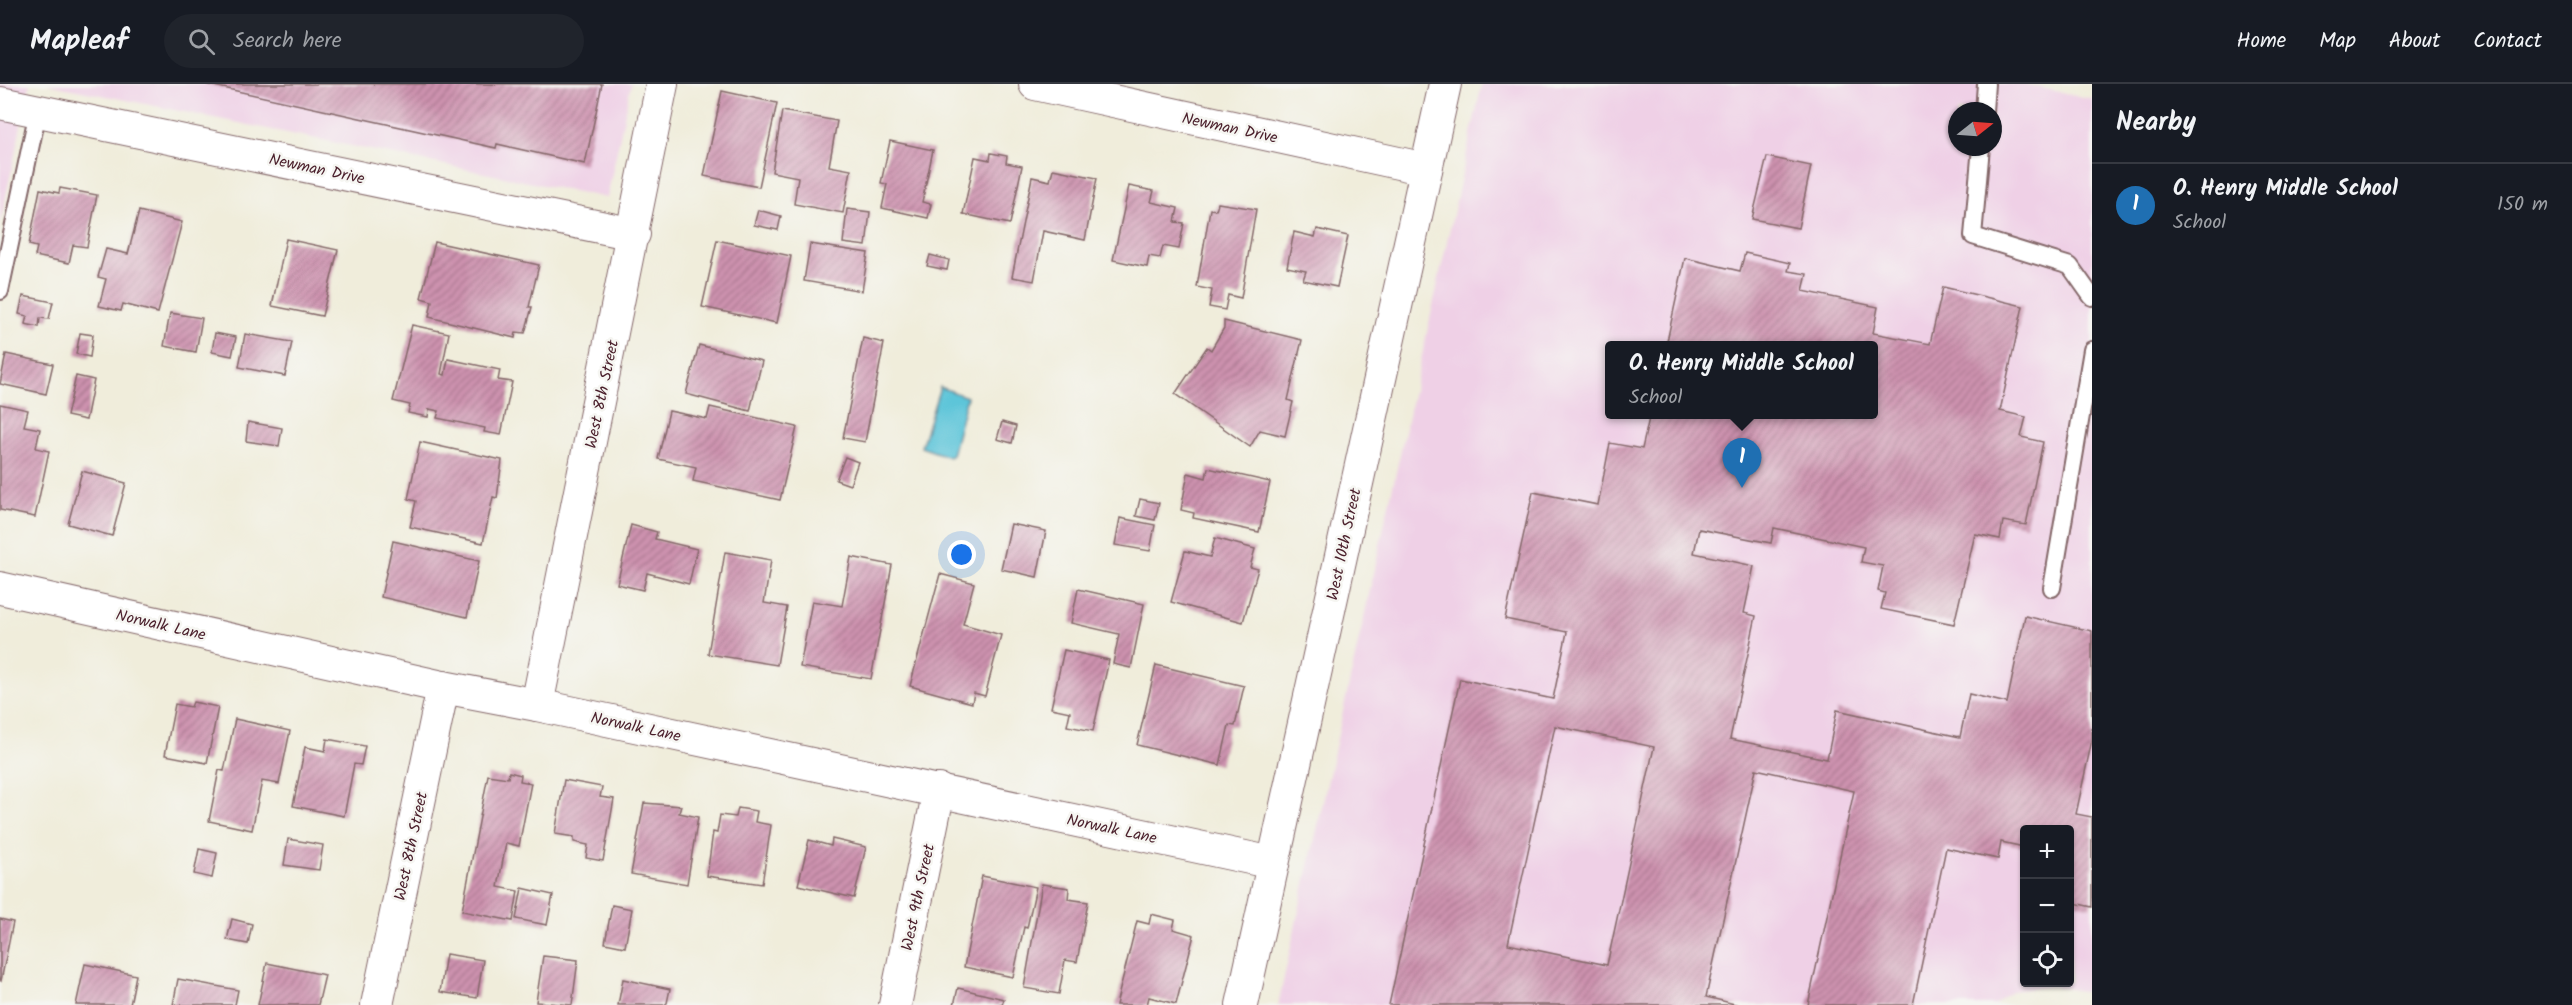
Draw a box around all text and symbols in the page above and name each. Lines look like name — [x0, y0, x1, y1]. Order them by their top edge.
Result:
search box — [164, 14, 584, 68]
text: Mapleaf — [30, 19, 128, 64]
text: Search here — [233, 24, 342, 59]
icon: search — [185, 25, 218, 58]
text: Home — [2237, 25, 2286, 58]
text: Map — [2319, 25, 2356, 58]
text: About — [2389, 25, 2440, 58]
text: Contact — [2473, 25, 2542, 58]
north arrow — [1948, 102, 2002, 156]
text: Nearby — [2116, 102, 2196, 144]
street label: Newman Drive — [1179, 106, 1280, 151]
street label: Newman Drive — [266, 147, 367, 192]
text: O. Henry Middle School — [2173, 172, 2398, 207]
text: 1 — [2132, 189, 2139, 221]
text: 150 m — [2497, 189, 2548, 221]
text: School — [2173, 207, 2226, 239]
street label: West 8th Street — [579, 337, 626, 451]
popup — [1605, 341, 1878, 419]
text: O. Henry Middle School — [1629, 347, 1854, 382]
text: School — [1629, 382, 1682, 414]
pin: 1 — [1722, 438, 1762, 488]
street label: West 10th Street — [1320, 485, 1369, 603]
your location — [947, 540, 976, 569]
street label: Norwalk Lane — [113, 603, 208, 648]
street label: Norwalk Lane — [588, 706, 683, 749]
street label: West 8th Street — [388, 789, 435, 903]
street label: Norwalk Lane — [1064, 808, 1159, 851]
map controls — [2020, 825, 2074, 987]
button: + — [2020, 825, 2074, 879]
street label: West 9th Street — [895, 841, 942, 953]
button: − — [2020, 879, 2074, 933]
button: locate — [2020, 933, 2074, 987]

